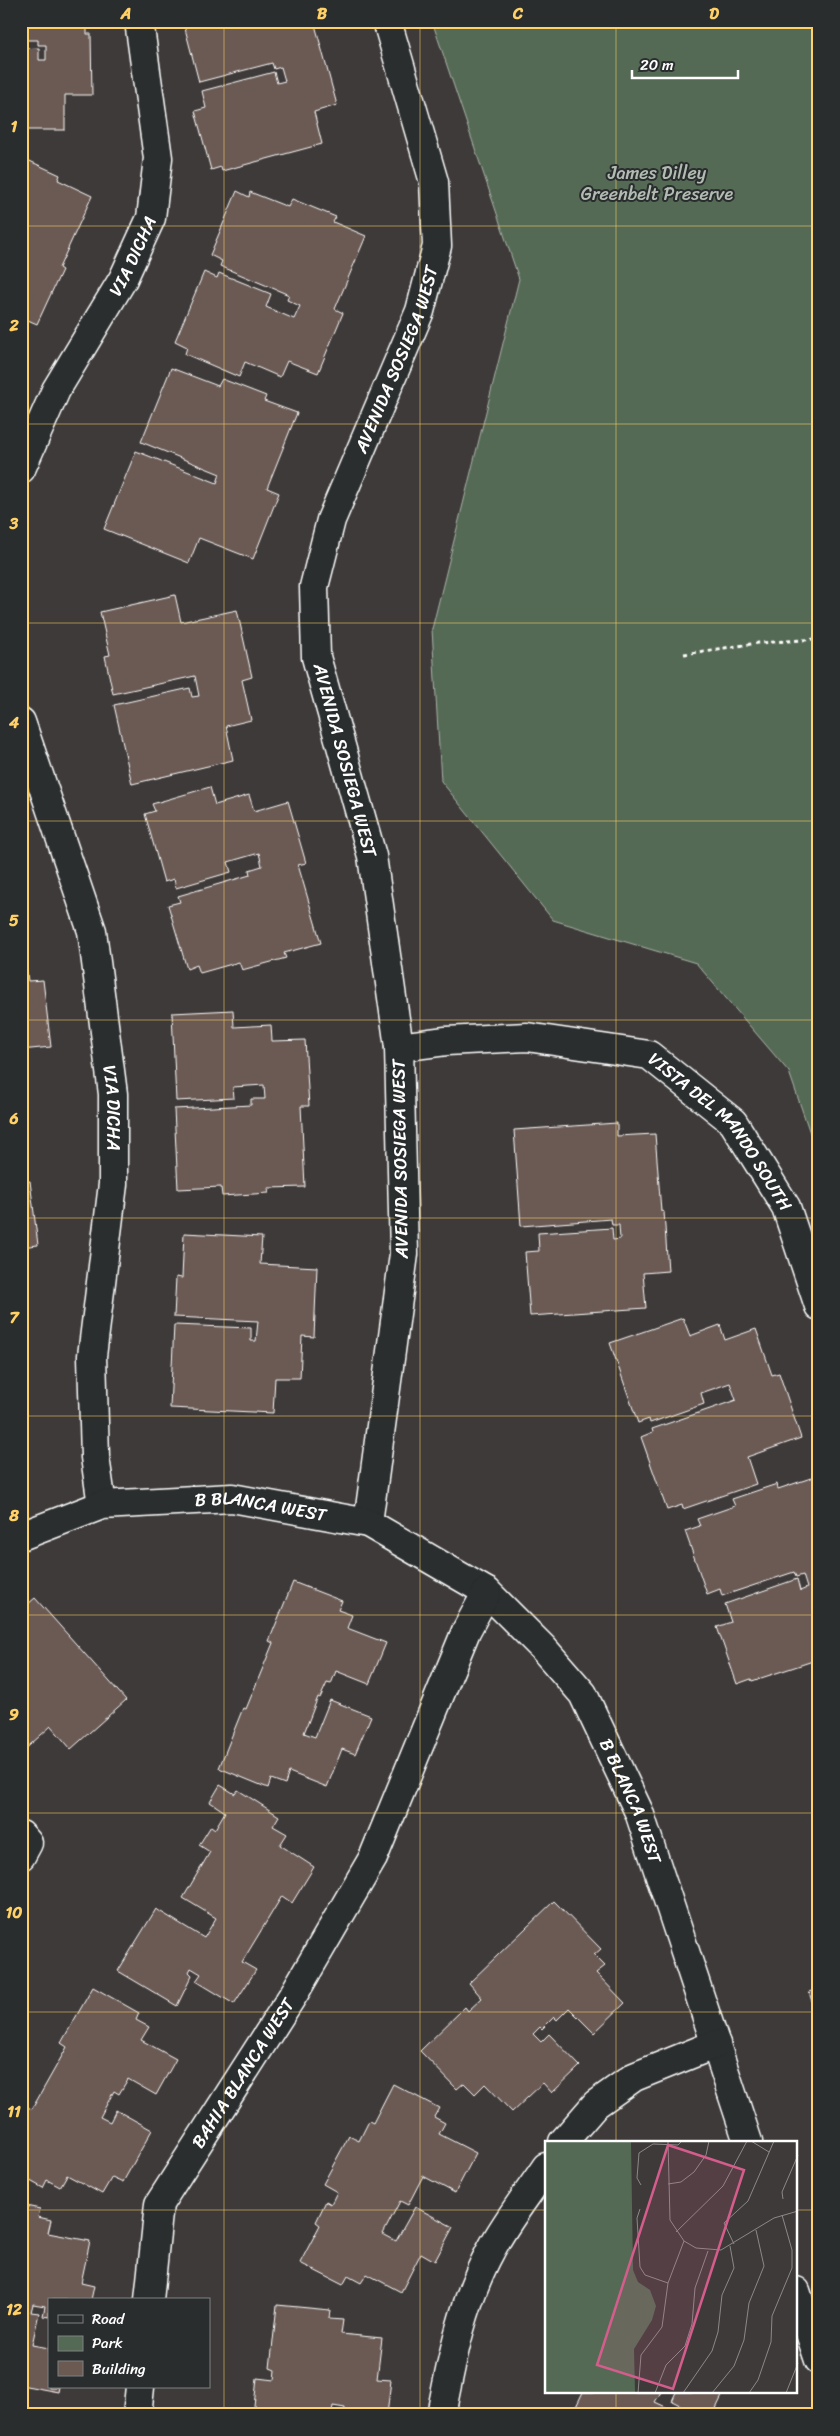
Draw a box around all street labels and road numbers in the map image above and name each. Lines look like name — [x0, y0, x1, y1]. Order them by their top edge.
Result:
street label: VIA DICHA — [100, 211, 166, 303]
street label: AVENIDA SOSIEGA WEST — [345, 261, 447, 459]
street label: AVENIDA SOSIEGA WEST — [303, 659, 387, 861]
street label: VISTA DEL MANDO SOUTH — [641, 1044, 801, 1218]
street label: AVENIDA SOSIEGA WEST — [382, 1058, 418, 1260]
street label: VIA DICHA — [93, 1063, 129, 1151]
street label: B BLANCA WEST — [194, 1482, 330, 1531]
street label: B BLANCA WEST — [590, 1733, 671, 1869]
street label: BAHIA BLANCA WEST — [183, 1991, 304, 2155]

